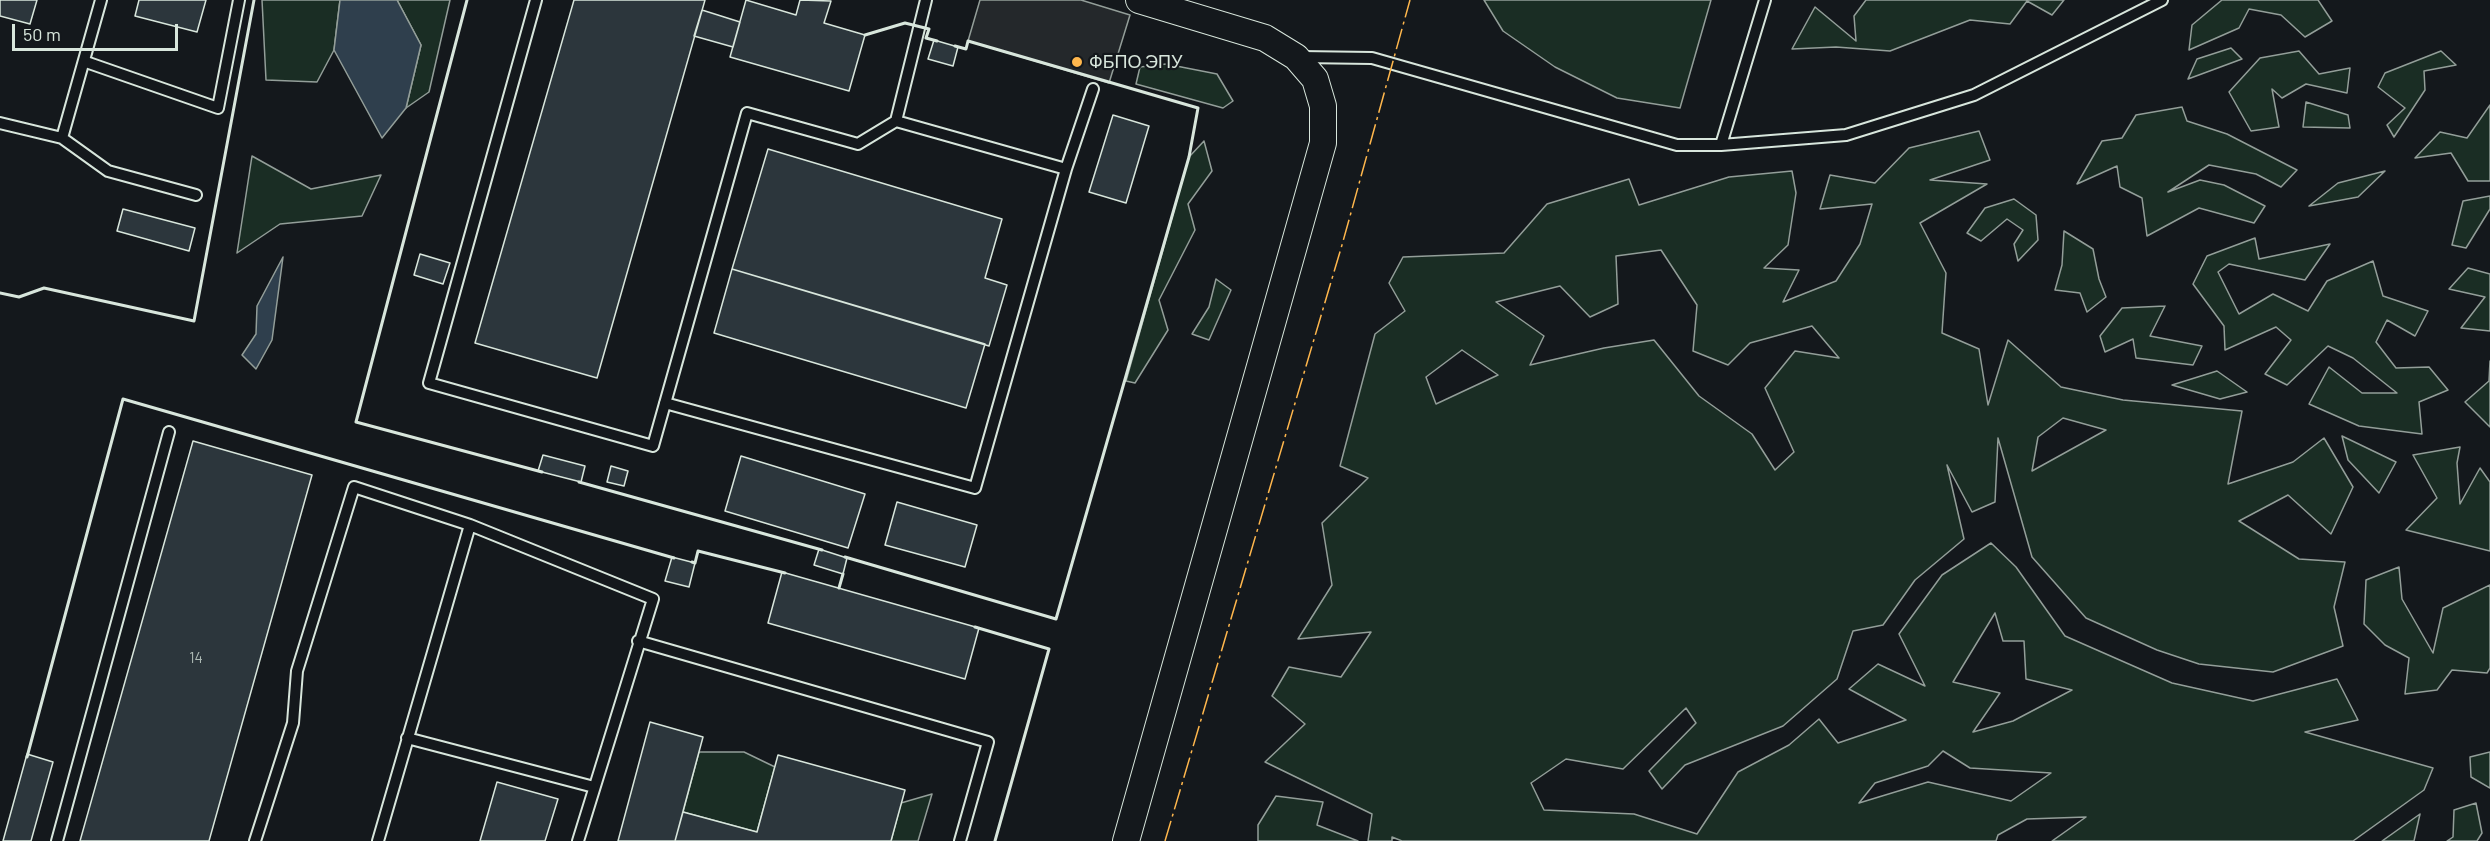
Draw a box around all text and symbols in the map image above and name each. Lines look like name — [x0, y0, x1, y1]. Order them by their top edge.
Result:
scale bar — [15, 12, 182, 50]
text: 50 m — [23, 23, 61, 45]
place label: ФБПО ЭПУ — [1089, 51, 1182, 73]
marker: ФБПО ЭПУ — [1070, 55, 1084, 69]
house number: 14 — [189, 649, 203, 667]

